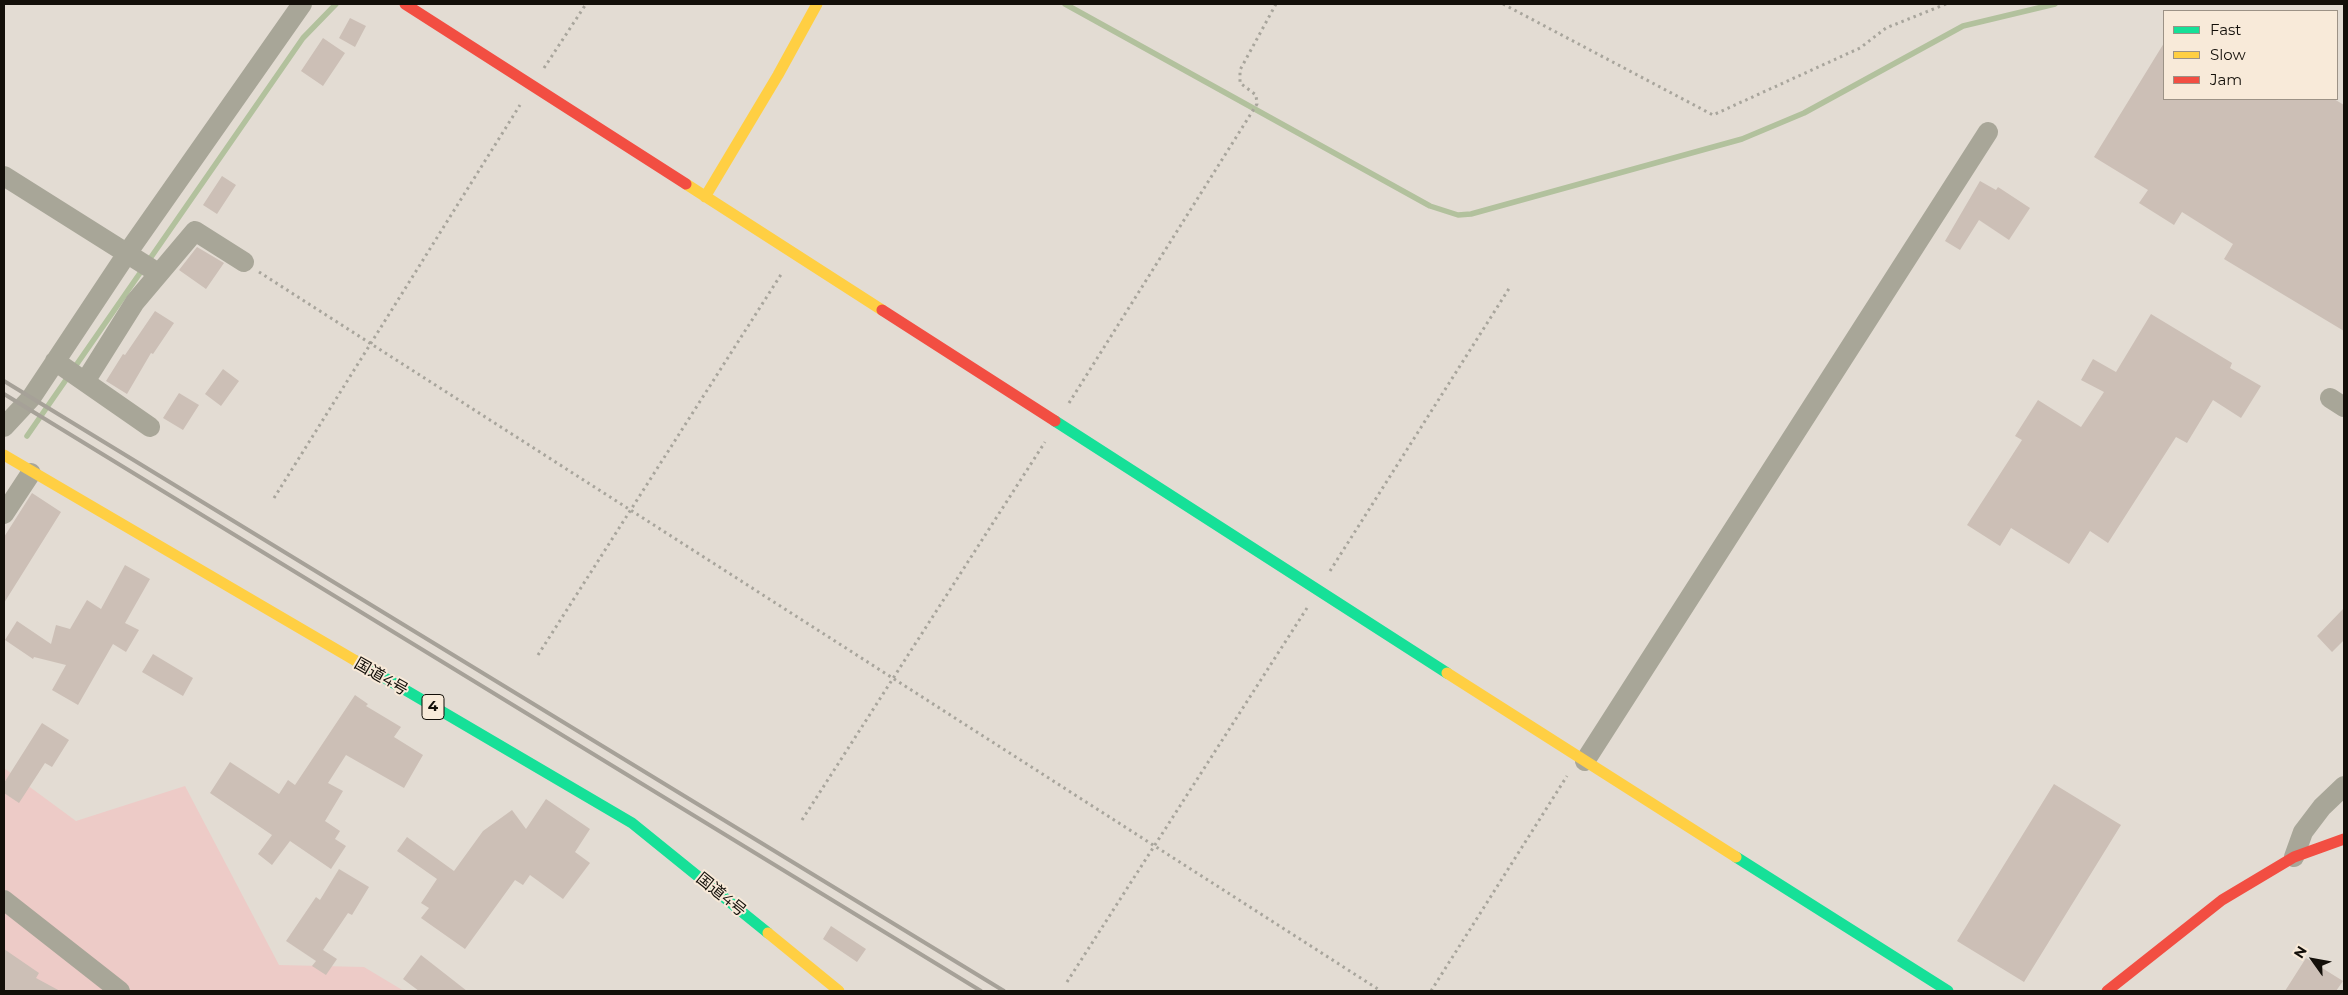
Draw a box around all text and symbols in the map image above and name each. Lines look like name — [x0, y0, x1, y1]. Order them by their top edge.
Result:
legend — [2163, 10, 2338, 100]
text: Fast — [2210, 20, 2241, 39]
text: Slow — [2210, 45, 2246, 64]
text: Jam — [2210, 70, 2242, 89]
street label: 国道4号 — [351, 654, 411, 700]
road number: 4 — [422, 694, 444, 720]
street label: 国道4号 — [692, 869, 750, 921]
north arrow — [2288, 935, 2338, 985]
text: N — [2290, 942, 2311, 962]

